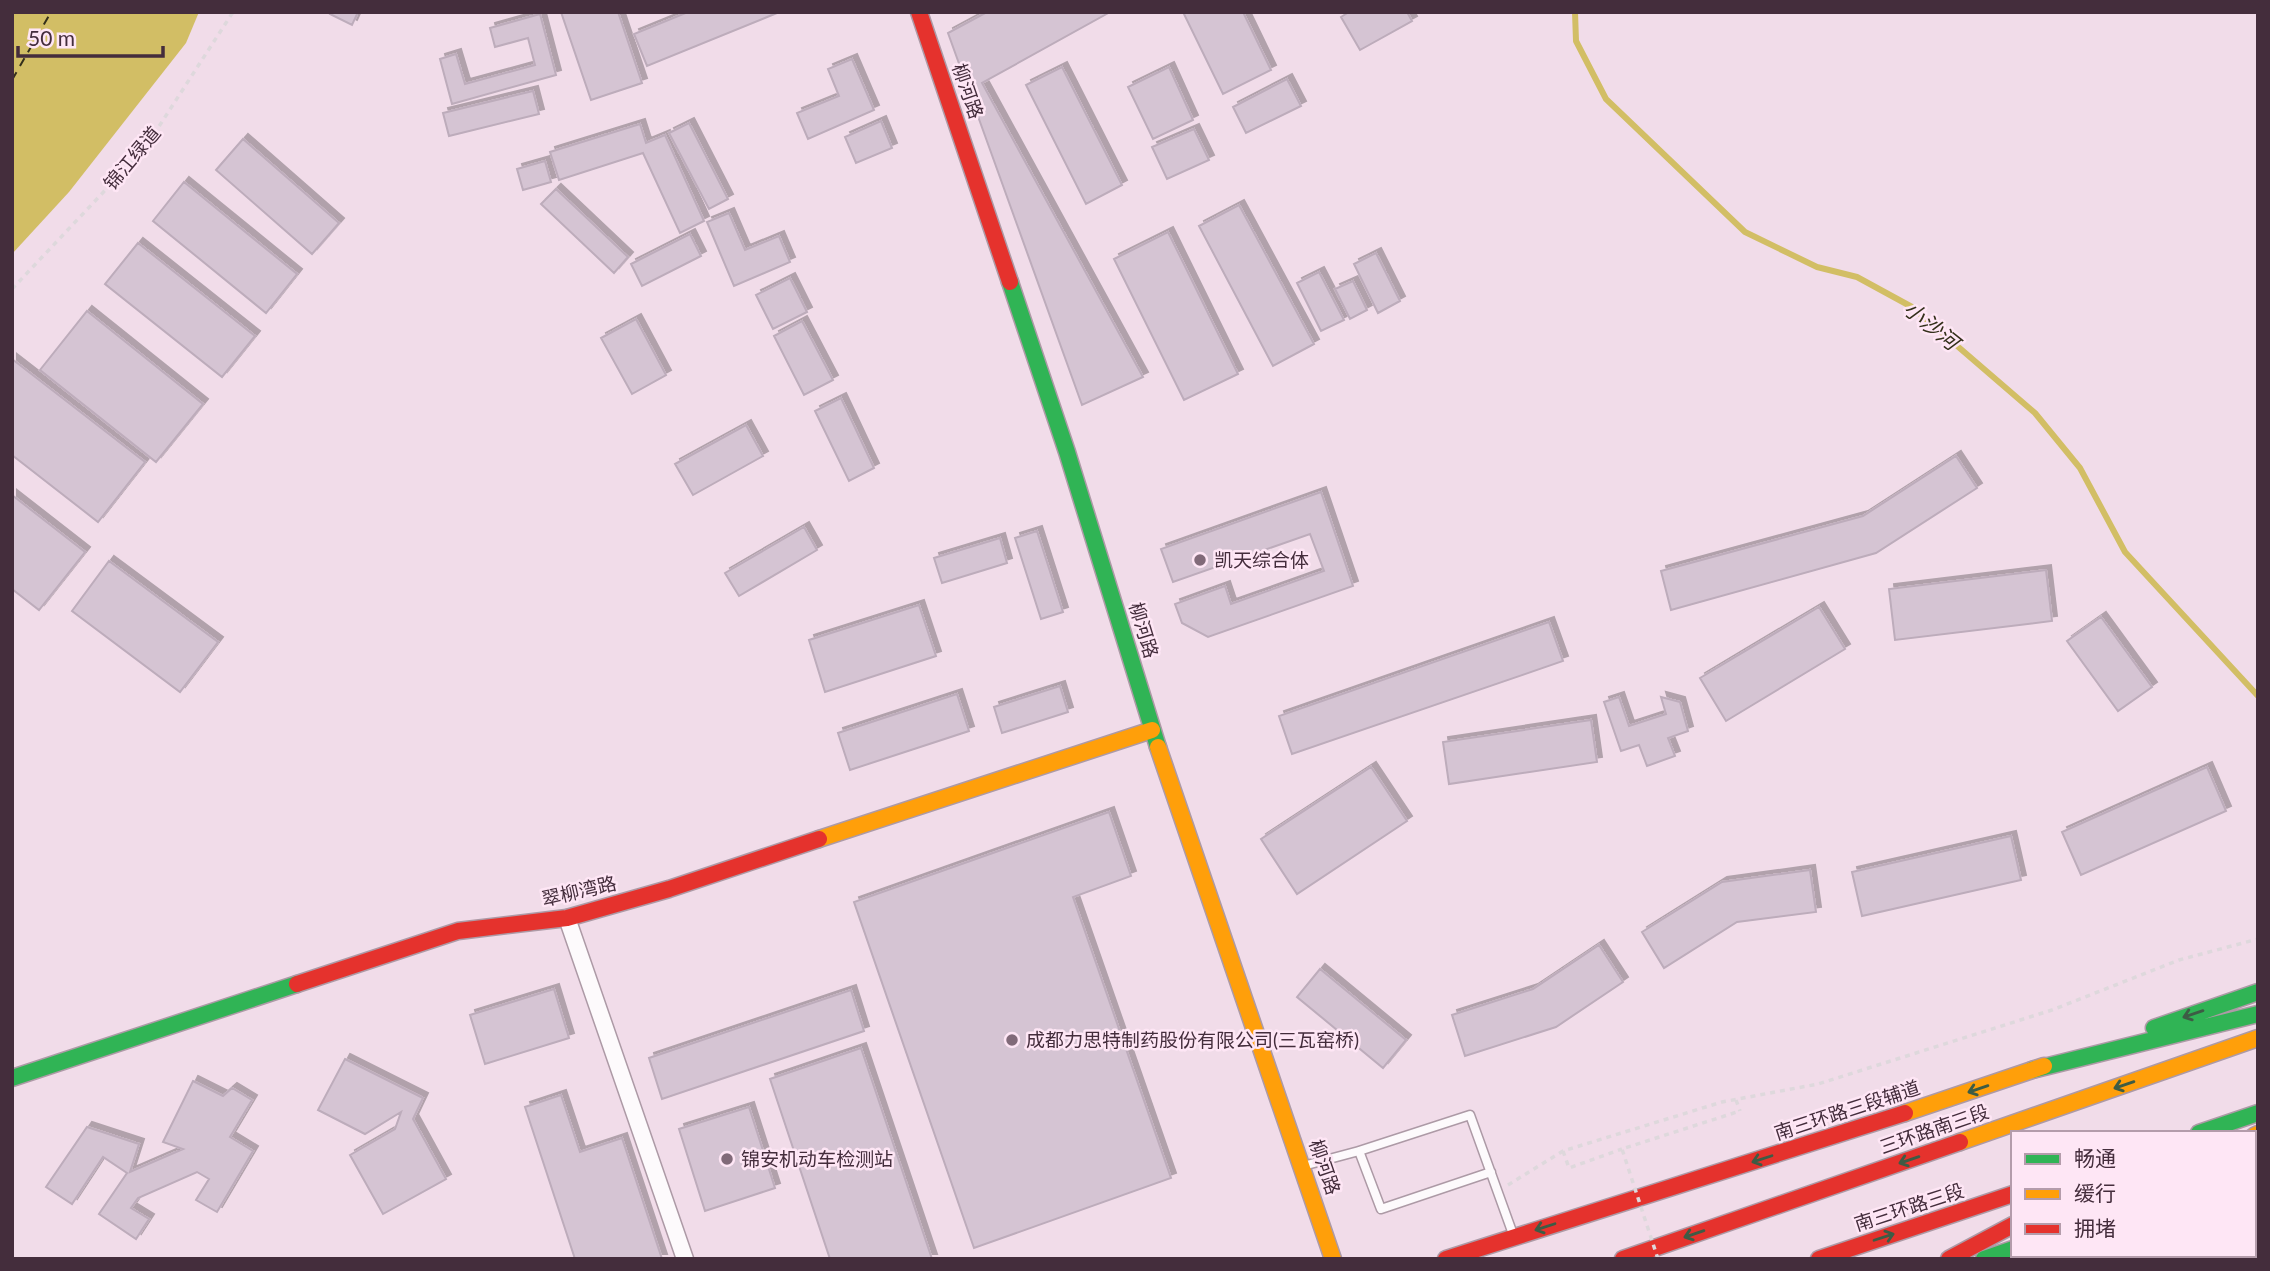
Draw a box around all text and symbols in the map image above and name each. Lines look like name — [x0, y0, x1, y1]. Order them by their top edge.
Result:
scale bar — [18, 14, 163, 58]
text: 50 m — [28, 25, 75, 50]
street label: 柳河路 — [948, 60, 989, 122]
street label: 锦江绿道 — [98, 121, 165, 194]
water label: 小沙河 — [1900, 295, 1967, 357]
place label: 凯天综合体 — [1214, 548, 1309, 571]
marker: 凯天综合体 — [1192, 552, 1208, 568]
street label: 柳河路 — [1125, 599, 1164, 660]
street label: 翠柳湾路 — [539, 871, 619, 910]
one-way arrow — [2183, 1009, 2205, 1021]
place label: 成都力思特制药股份有限公司(三瓦窑桥) — [1026, 1028, 1359, 1051]
marker: 成都力思特制药股份有限公司(三瓦窑桥) — [1004, 1032, 1020, 1048]
street label: 南三环路三段辅道 — [1771, 1075, 1923, 1144]
one-way arrow — [2113, 1080, 2135, 1092]
one-way arrow — [1968, 1084, 1990, 1096]
street label: 三环路南三段 — [1876, 1099, 1991, 1158]
legend — [2011, 1131, 2256, 1257]
street label: 柳河路 — [1305, 1136, 1346, 1198]
text: 畅通 — [2074, 1145, 2116, 1170]
place label: 锦安机动车检测站 — [741, 1147, 893, 1170]
marker: 锦安机动车检测站 — [719, 1151, 735, 1167]
one-way arrow — [1751, 1153, 1773, 1166]
one-way arrow — [1899, 1154, 1920, 1167]
street label: 南三环路三段 — [1851, 1178, 1967, 1235]
text: 缓行 — [2074, 1180, 2116, 1205]
text: 拥堵 — [2074, 1215, 2116, 1240]
one-way arrow — [1534, 1222, 1556, 1235]
one-way arrow — [1683, 1228, 1705, 1241]
one-way arrow — [1872, 1230, 1894, 1242]

